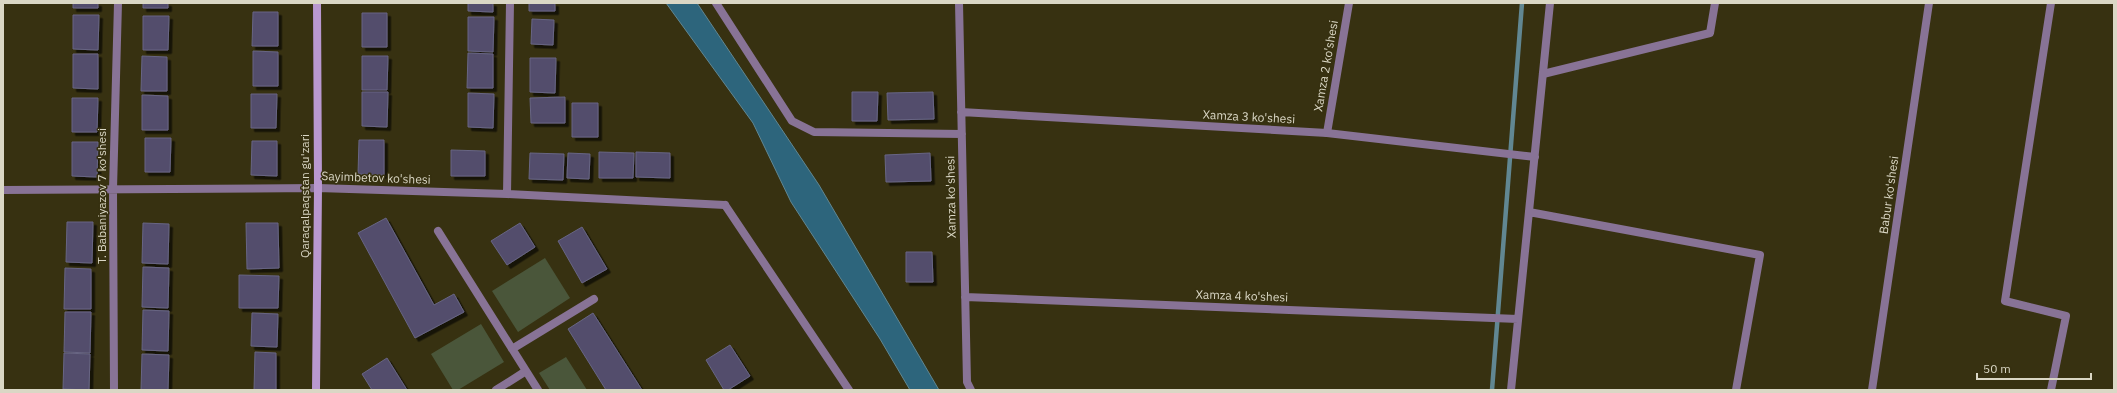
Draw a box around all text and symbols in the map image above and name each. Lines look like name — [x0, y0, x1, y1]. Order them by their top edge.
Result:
street label: Xamza 2 ko'shesi — [1310, 19, 1341, 113]
street label: Xamza 3 ko'shesi — [1202, 107, 1296, 126]
street label: T. Babaniyazov 7 ko'shesi — [94, 128, 109, 264]
street label: Qaraqalpaqstan gu'zari — [297, 134, 312, 258]
street label: Babur ko'shesi — [1876, 155, 1901, 235]
street label: Xamza ko'shesi — [942, 156, 959, 238]
street label: Sayimbetov ko'shesi — [321, 168, 431, 187]
street label: Xamza 4 ko'shesi — [1196, 286, 1289, 305]
scale bar — [1977, 355, 2091, 381]
text: 50 m — [1983, 361, 2011, 376]

